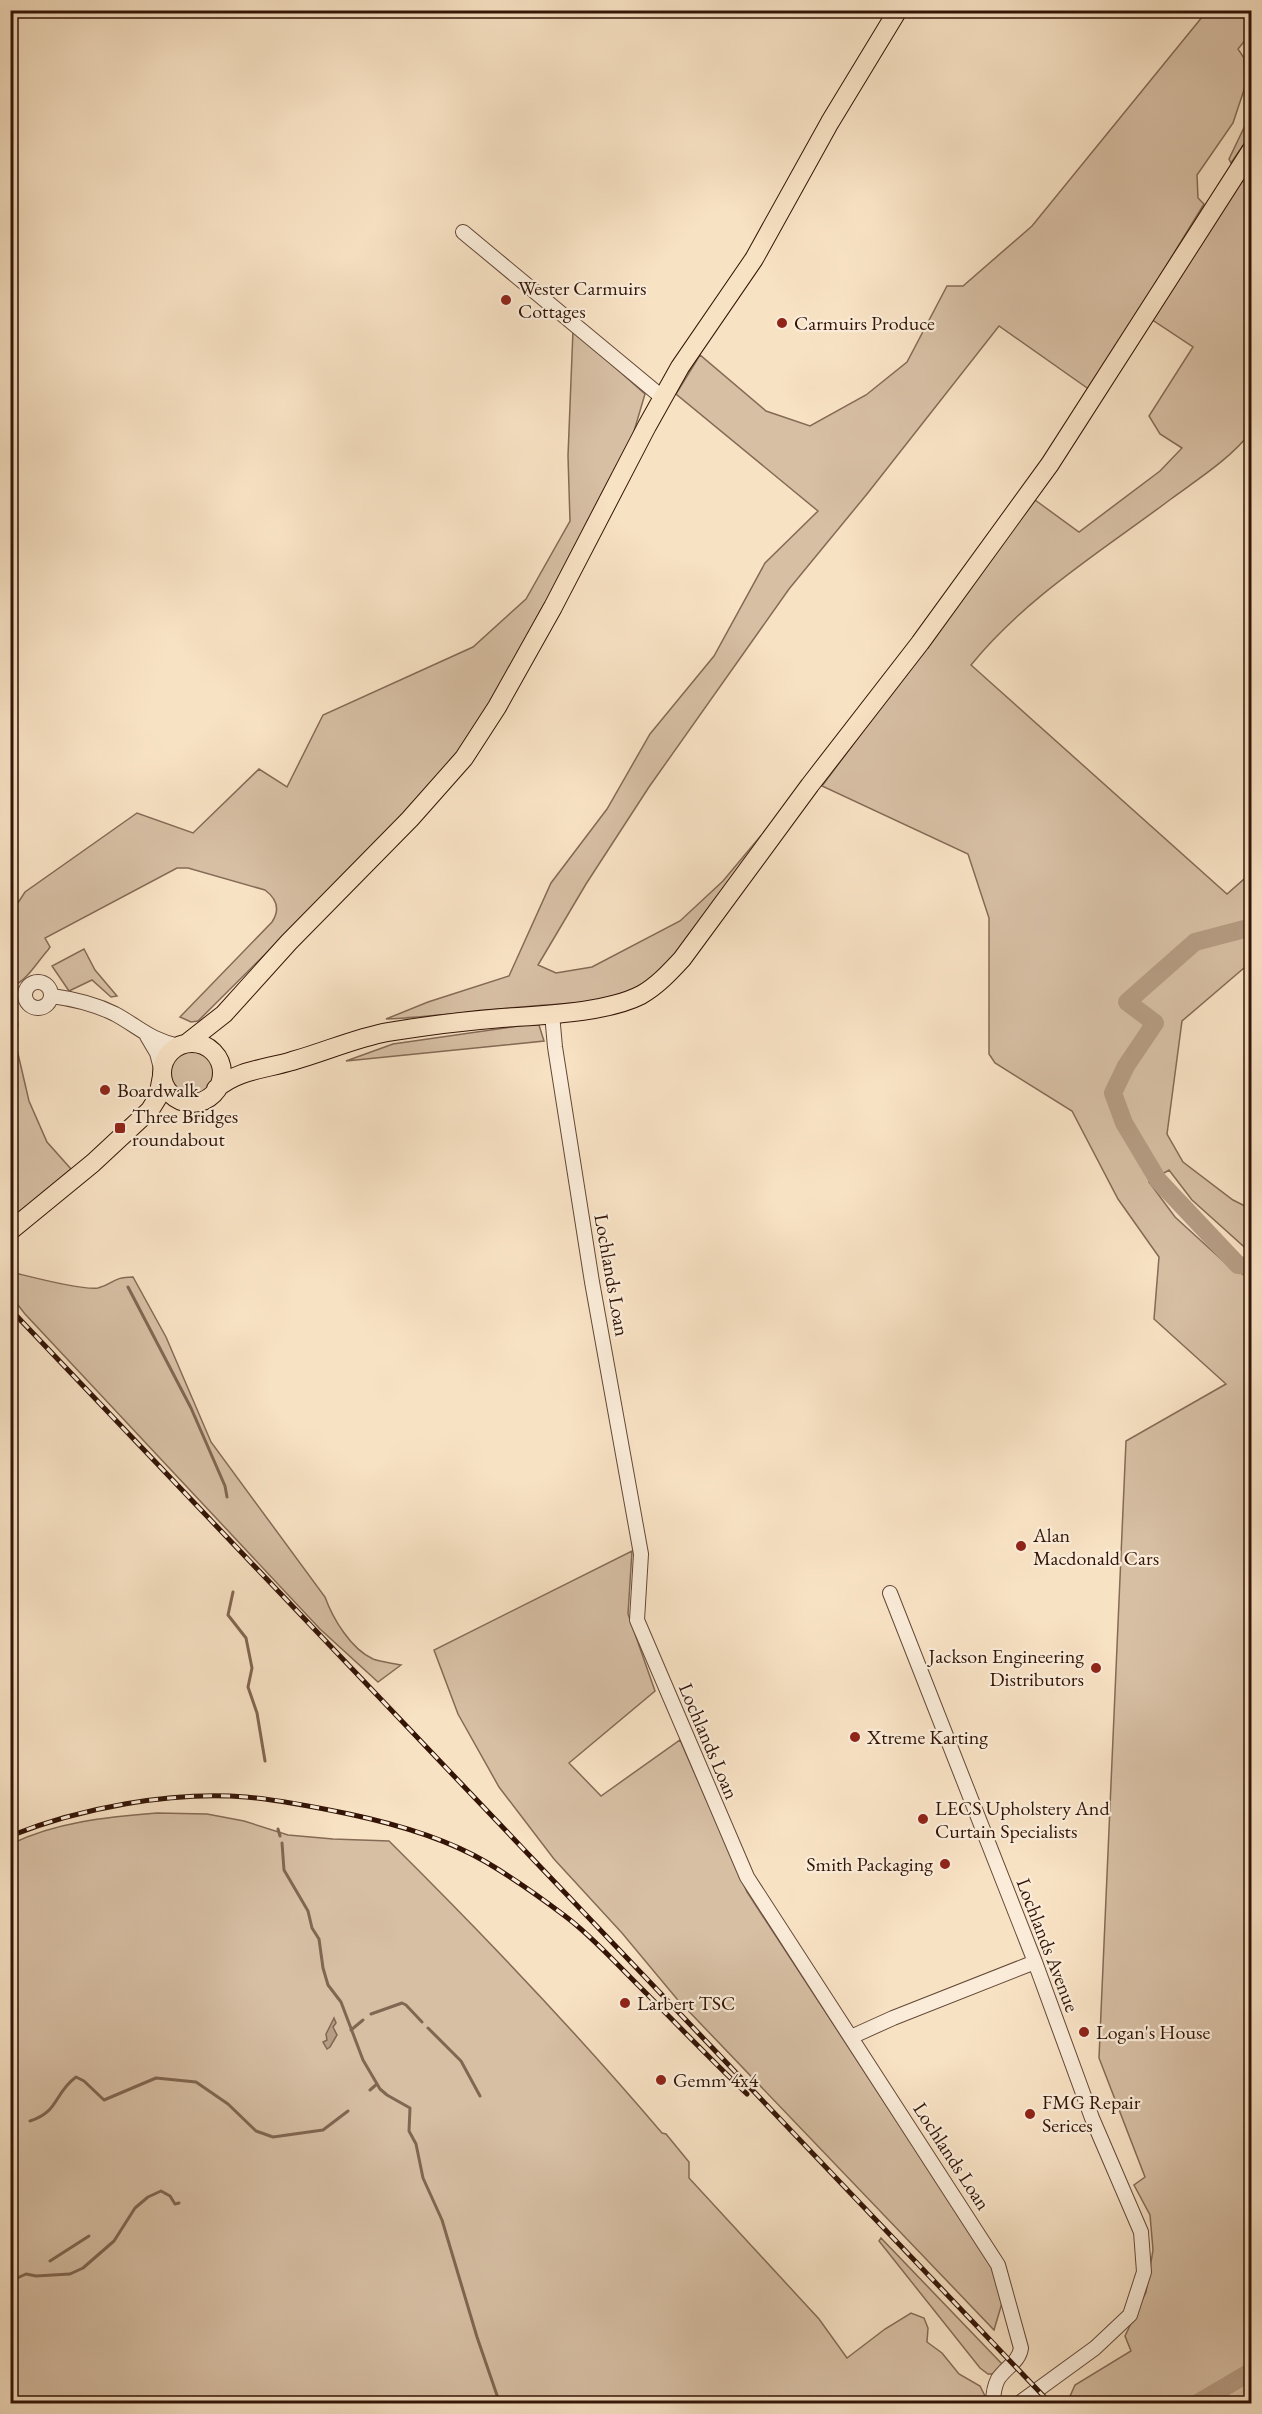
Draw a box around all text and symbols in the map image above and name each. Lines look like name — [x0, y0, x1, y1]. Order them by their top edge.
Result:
place label: Wester Carmuirs Cottages — [518, 275, 646, 324]
marker: Wester Carmuirs Cottages — [499, 293, 513, 307]
place label: Carmuirs Produce — [794, 310, 935, 336]
marker: Carmuirs Produce — [775, 316, 789, 330]
place label: Boardwalk — [117, 1077, 199, 1103]
marker: Boardwalk — [98, 1083, 112, 1097]
place label: Three Bridges roundabout — [132, 1103, 238, 1152]
marker: Three Bridges roundabout — [113, 1121, 127, 1135]
street label: Lochlands Loan — [588, 1212, 636, 1339]
place label: Alan Macdonald Cars — [1032, 1522, 1159, 1571]
marker: Alan Macdonald Cars — [1014, 1539, 1028, 1553]
place label: Jackson Engineering Distributors — [927, 1643, 1084, 1692]
marker: Jackson Engineering Distributors — [1089, 1661, 1103, 1675]
street label: Lochlands Loan — [673, 1679, 745, 1803]
place label: Xtreme Karting — [866, 1724, 988, 1750]
marker: Xtreme Karting — [848, 1730, 862, 1744]
place label: LECS Upholstery And Curtain Specialists — [935, 1795, 1110, 1844]
marker: LECS Upholstery And Curtain Specialists — [916, 1812, 930, 1826]
place label: Smith Packaging — [806, 1851, 933, 1877]
marker: Smith Packaging — [938, 1857, 952, 1871]
street label: Lochlands Avenue — [1011, 1874, 1086, 2016]
place label: Larbert TSC — [637, 1990, 735, 2016]
marker: Larbert TSC — [618, 1996, 632, 2010]
place label: Logan's House — [1096, 2019, 1210, 2045]
marker: Logan's House — [1077, 2025, 1091, 2039]
place label: Gemm 4x4 — [673, 2067, 759, 2093]
marker: Gemm 4x4 — [654, 2073, 668, 2087]
place label: FMG Repair Serices — [1042, 2089, 1141, 2138]
street label: Lochlands Loan — [907, 2097, 997, 2215]
marker: FMG Repair Serices — [1023, 2107, 1037, 2121]

